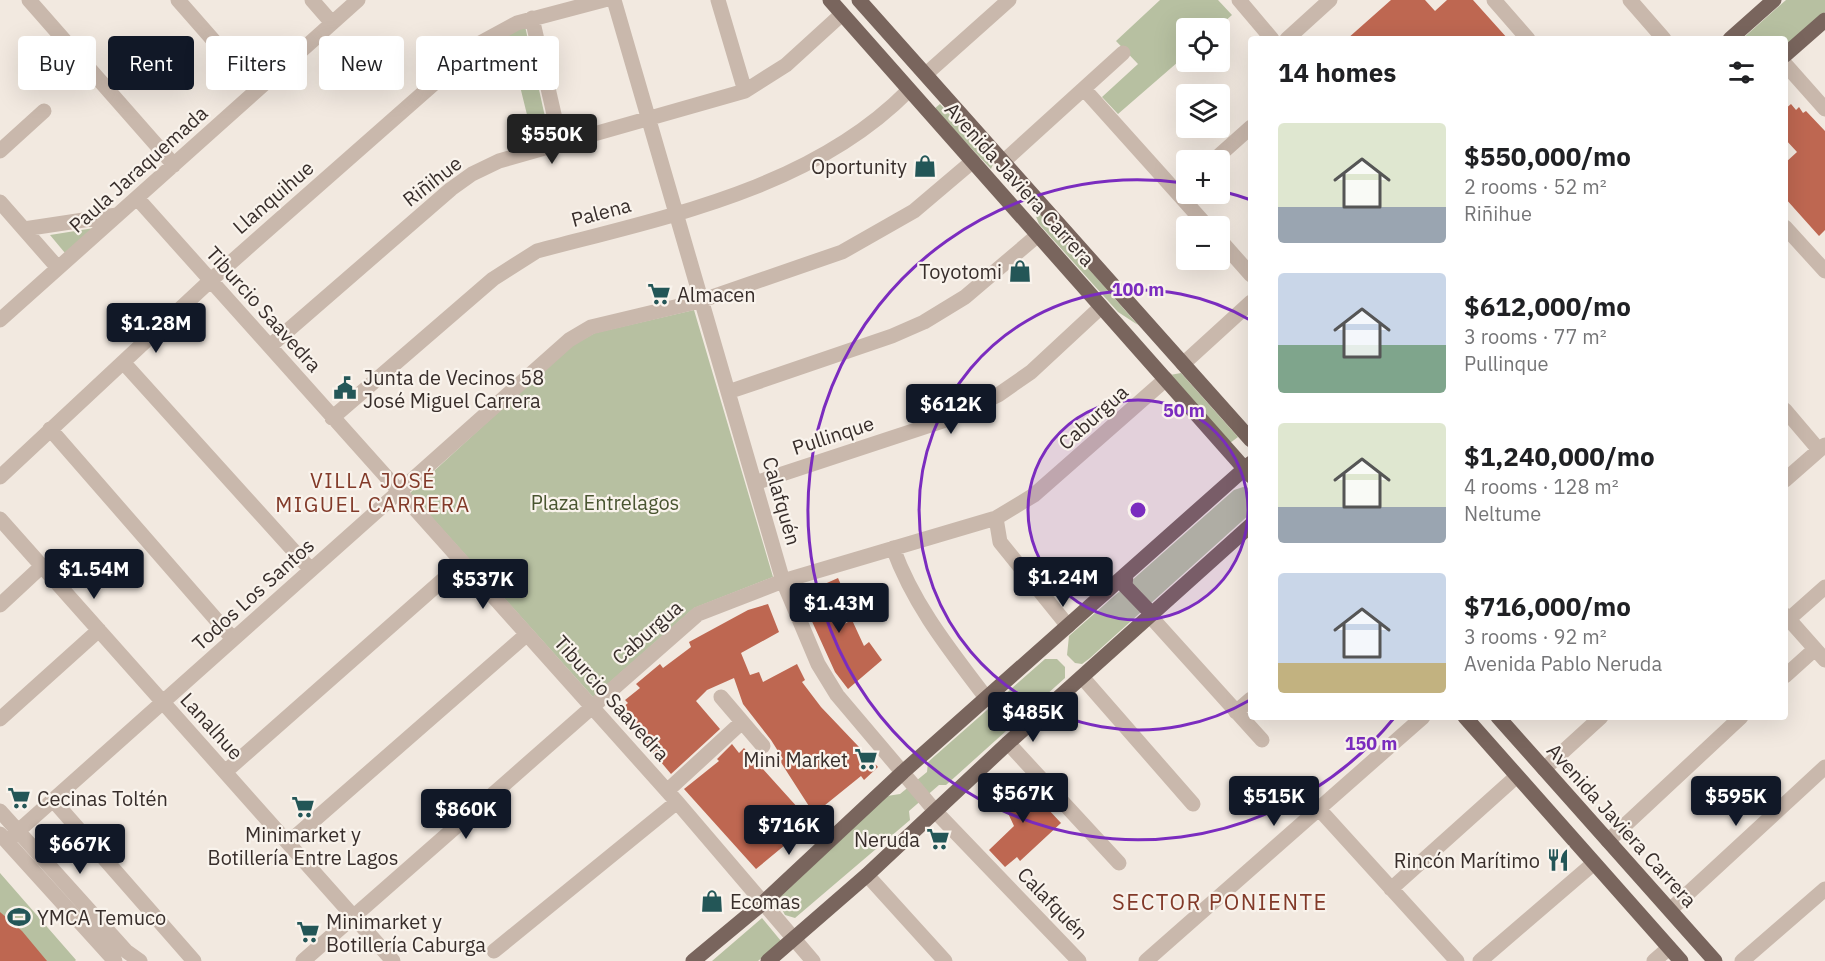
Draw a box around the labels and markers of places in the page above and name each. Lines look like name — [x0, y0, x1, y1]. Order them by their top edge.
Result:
pin: $550K — [510, 114, 594, 165]
place label: Oportunity — [811, 153, 907, 180]
shop icon: Oportunity — [912, 153, 938, 179]
place label: Toyotomi — [919, 258, 1002, 285]
shop icon: Toyotomi — [1007, 258, 1033, 284]
supermarket icon: Almacen — [646, 281, 672, 307]
place label: Almacen — [677, 281, 756, 308]
pin: $1.28M — [107, 303, 205, 354]
place label: Junta de Vecinos 58 José Miguel Carrera — [363, 364, 544, 414]
public building icon: Junta de Vecinos 58 José Miguel Carrera — [332, 375, 358, 401]
pin: $612K — [909, 384, 993, 435]
centre of rings — [1128, 500, 1148, 520]
pin: $1.54M — [45, 549, 143, 600]
pin: $1.24M — [1014, 557, 1112, 608]
pin: $537K — [441, 559, 525, 610]
pin: $1.43M — [790, 583, 888, 634]
pin: $485K — [991, 692, 1075, 743]
place label: Mini Market — [743, 746, 848, 773]
supermarket icon: Mini Market — [853, 746, 879, 772]
pin: $567K — [981, 773, 1065, 824]
pin: $515K — [1232, 776, 1316, 827]
pin: $595K — [1694, 776, 1778, 827]
supermarket icon: Cecinas Toltén — [6, 785, 32, 811]
place label: Cecinas Toltén — [37, 785, 168, 812]
pin: $860K — [424, 789, 508, 840]
supermarket icon: Minimarket y Botillería Entre Lagos — [290, 794, 316, 820]
pin: $716K — [747, 805, 831, 856]
place label: Minimarket y Botillería Entre Lagos — [208, 821, 398, 871]
pin: $667K — [38, 824, 122, 875]
place label: Neruda — [854, 826, 920, 853]
supermarket icon: Neruda — [925, 826, 951, 852]
place label: Rincón Marítimo — [1394, 847, 1540, 874]
restaurant icon: Rincón Marítimo — [1545, 847, 1571, 873]
shop icon: Ecomas — [699, 888, 725, 914]
place label: Ecomas — [730, 888, 800, 915]
sports icon: YMCA Temuco — [6, 904, 32, 930]
place label: YMCA Temuco — [37, 904, 166, 931]
place label: Minimarket y Botillería Caburga — [326, 908, 486, 958]
supermarket icon: Minimarket y Botillería Caburga — [295, 919, 321, 945]

